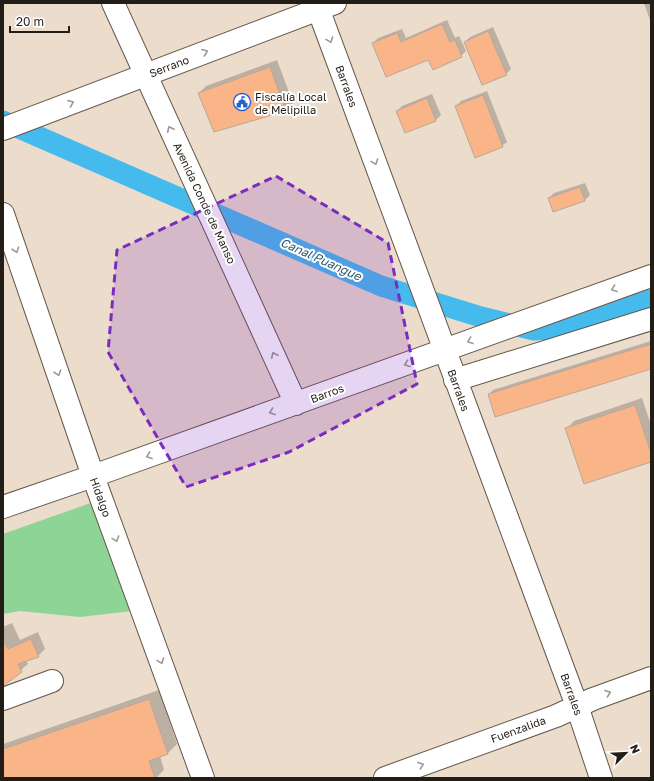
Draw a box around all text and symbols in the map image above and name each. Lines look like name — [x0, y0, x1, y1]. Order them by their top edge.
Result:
scale bar — [10, 8, 69, 34]
text: 20 m — [16, 14, 44, 29]
one-way arrow — [325, 36, 333, 43]
one-way arrow — [202, 48, 209, 57]
street label: Serrano — [147, 52, 191, 80]
street label: Barrales — [333, 63, 361, 109]
place label: Fiscalía Local de Melipilla — [255, 90, 327, 116]
public building icon: Fiscalía Local de Melipilla — [232, 92, 252, 112]
one-way arrow — [67, 99, 74, 108]
one-way arrow — [167, 125, 175, 132]
street label: Avenida Conde de Manso — [171, 140, 239, 266]
one-way arrow — [370, 158, 378, 165]
water label: Canal Puangue — [278, 234, 365, 284]
one-way arrow — [11, 247, 19, 254]
one-way arrow — [611, 285, 618, 293]
one-way arrow — [467, 336, 474, 345]
one-way arrow — [271, 352, 279, 360]
one-way arrow — [404, 359, 411, 367]
street label: Barrales — [445, 367, 473, 413]
one-way arrow — [53, 370, 62, 377]
street label: Barros — [309, 381, 346, 405]
one-way arrow — [268, 408, 275, 416]
one-way arrow — [146, 452, 153, 460]
street label: Hidalgo — [88, 475, 114, 519]
one-way arrow — [112, 536, 120, 543]
one-way arrow — [156, 658, 164, 665]
street label: Barrales — [558, 671, 586, 717]
one-way arrow — [604, 690, 611, 698]
street label: Fuenzalida — [489, 713, 547, 745]
north arrow — [606, 733, 646, 773]
text: N — [628, 742, 643, 755]
one-way arrow — [418, 761, 425, 769]

